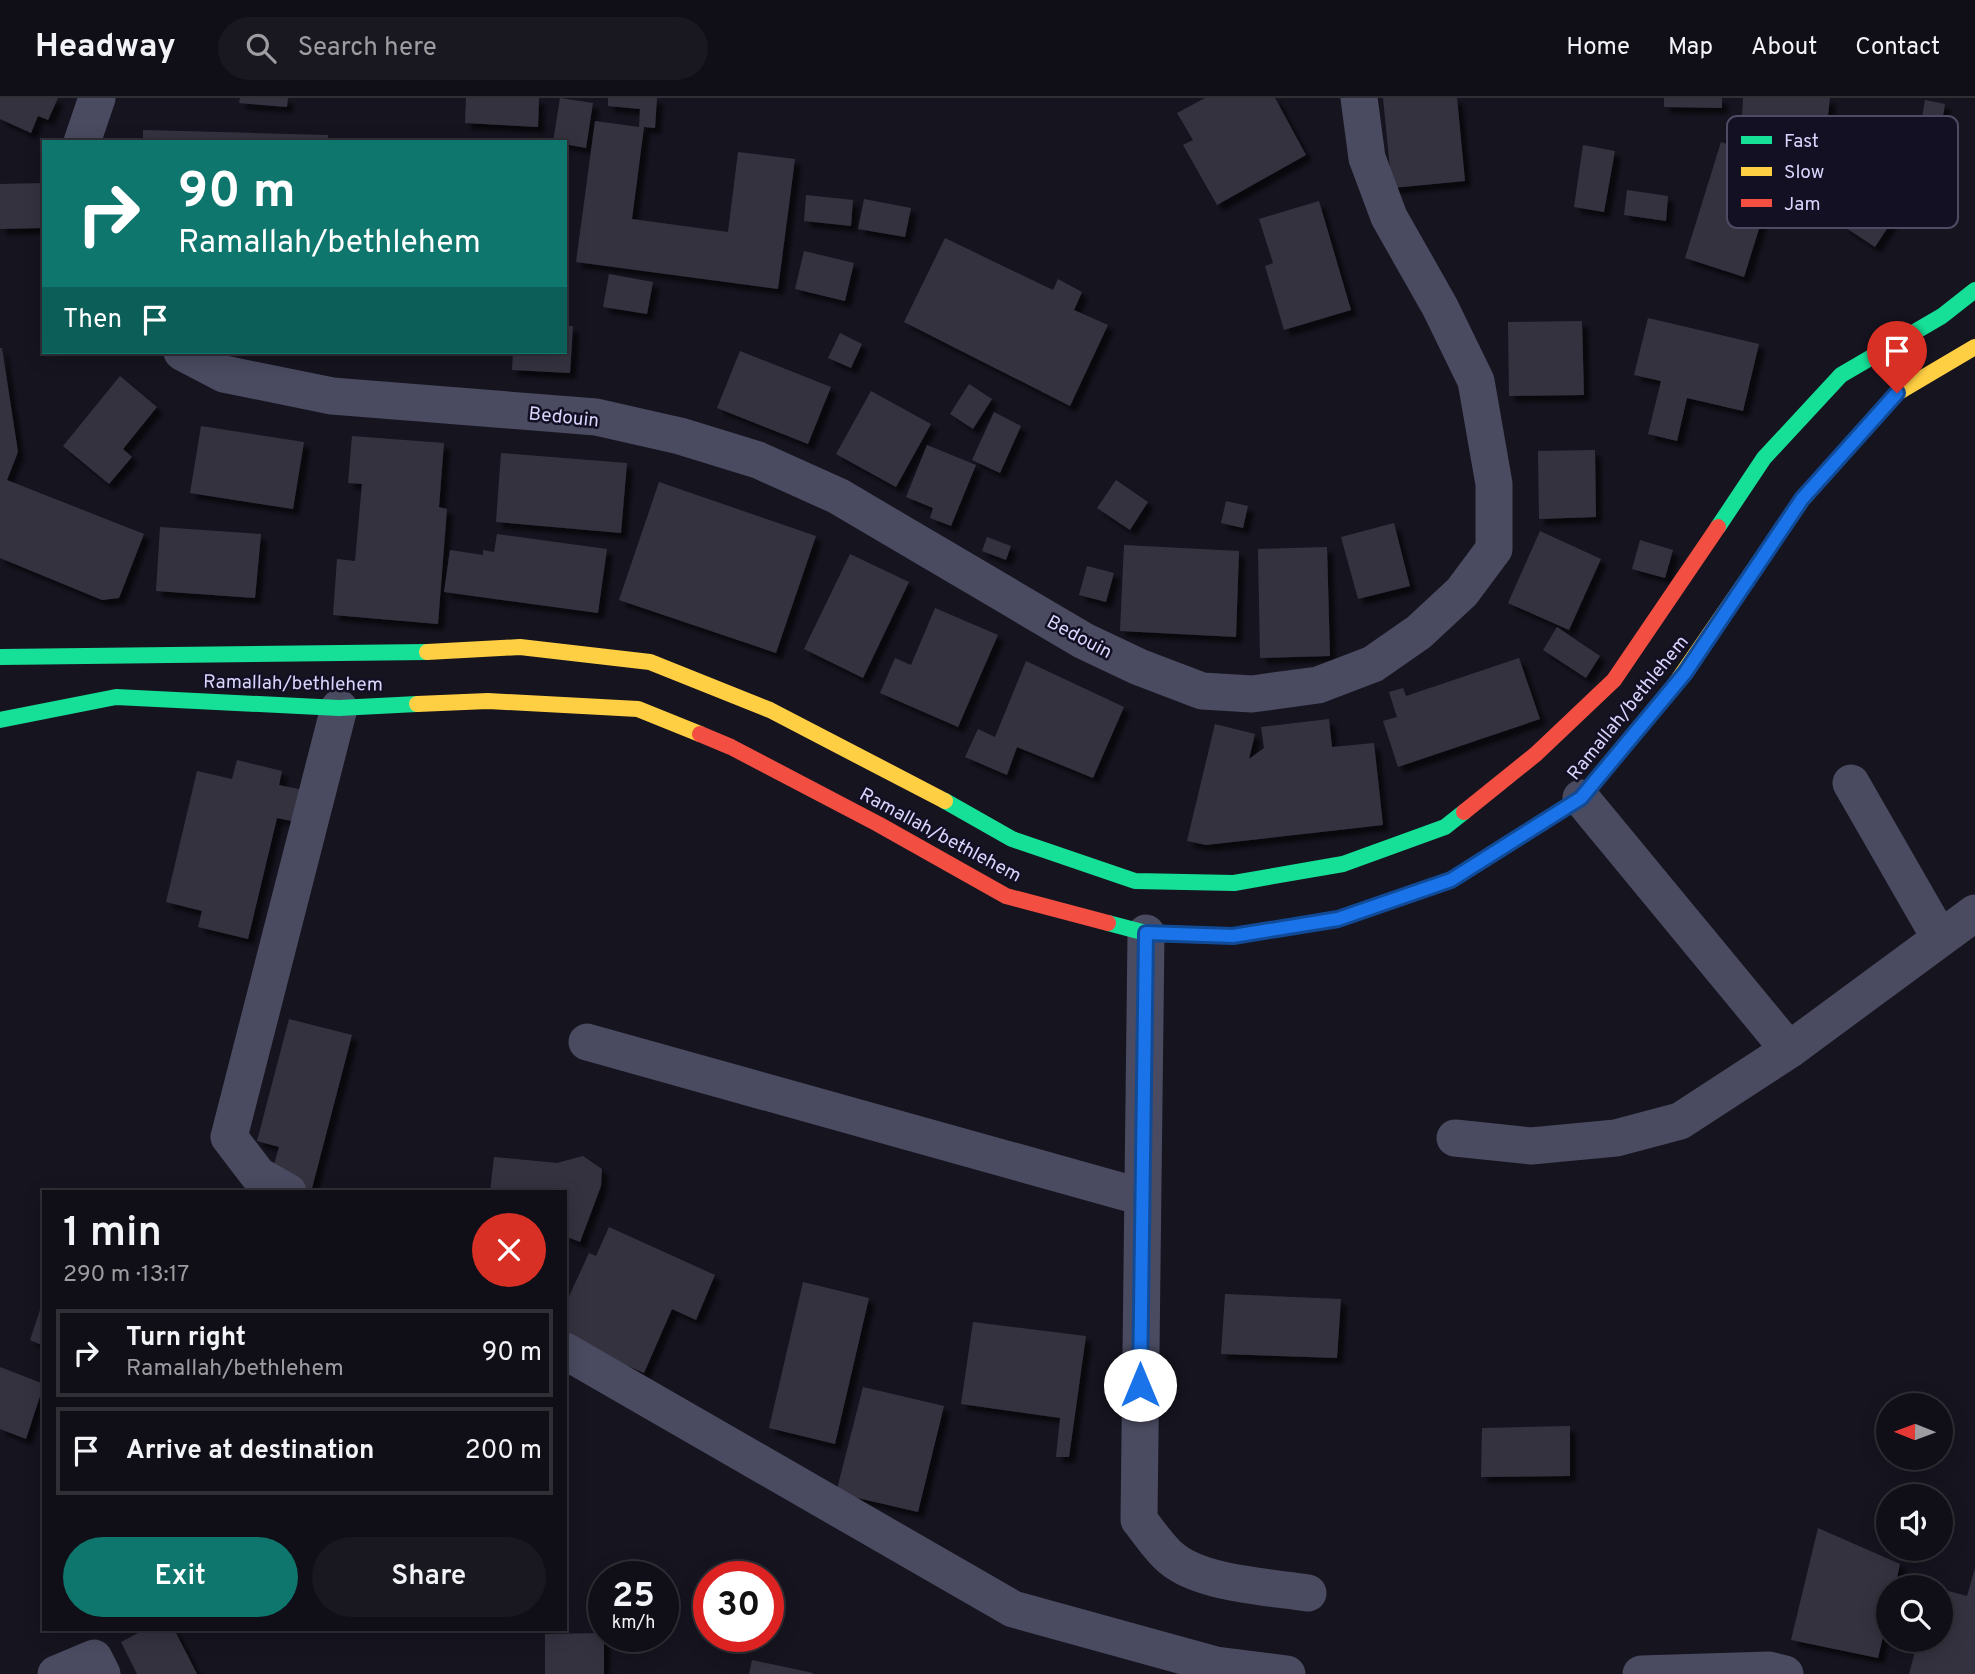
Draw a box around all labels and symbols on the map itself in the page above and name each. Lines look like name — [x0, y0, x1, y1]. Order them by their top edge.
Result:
legend — [1727, 116, 1958, 228]
text: Fast — [1784, 130, 1819, 154]
text: Slow — [1784, 161, 1824, 185]
text: Jam — [1784, 193, 1821, 217]
pin — [1867, 321, 1927, 393]
street label: Bedouin — [527, 402, 600, 434]
street label: Bedouin — [1042, 611, 1116, 665]
street label: Ramallah/bethlehem — [1563, 631, 1694, 786]
street label: Ramallah/bethlehem — [203, 670, 383, 698]
street label: Ramallah/bethlehem — [855, 783, 1025, 889]
position arrow — [1103, 1348, 1177, 1422]
north arrow — [1876, 1393, 1953, 1470]
speed limit sign: 30 — [693, 1561, 784, 1652]

